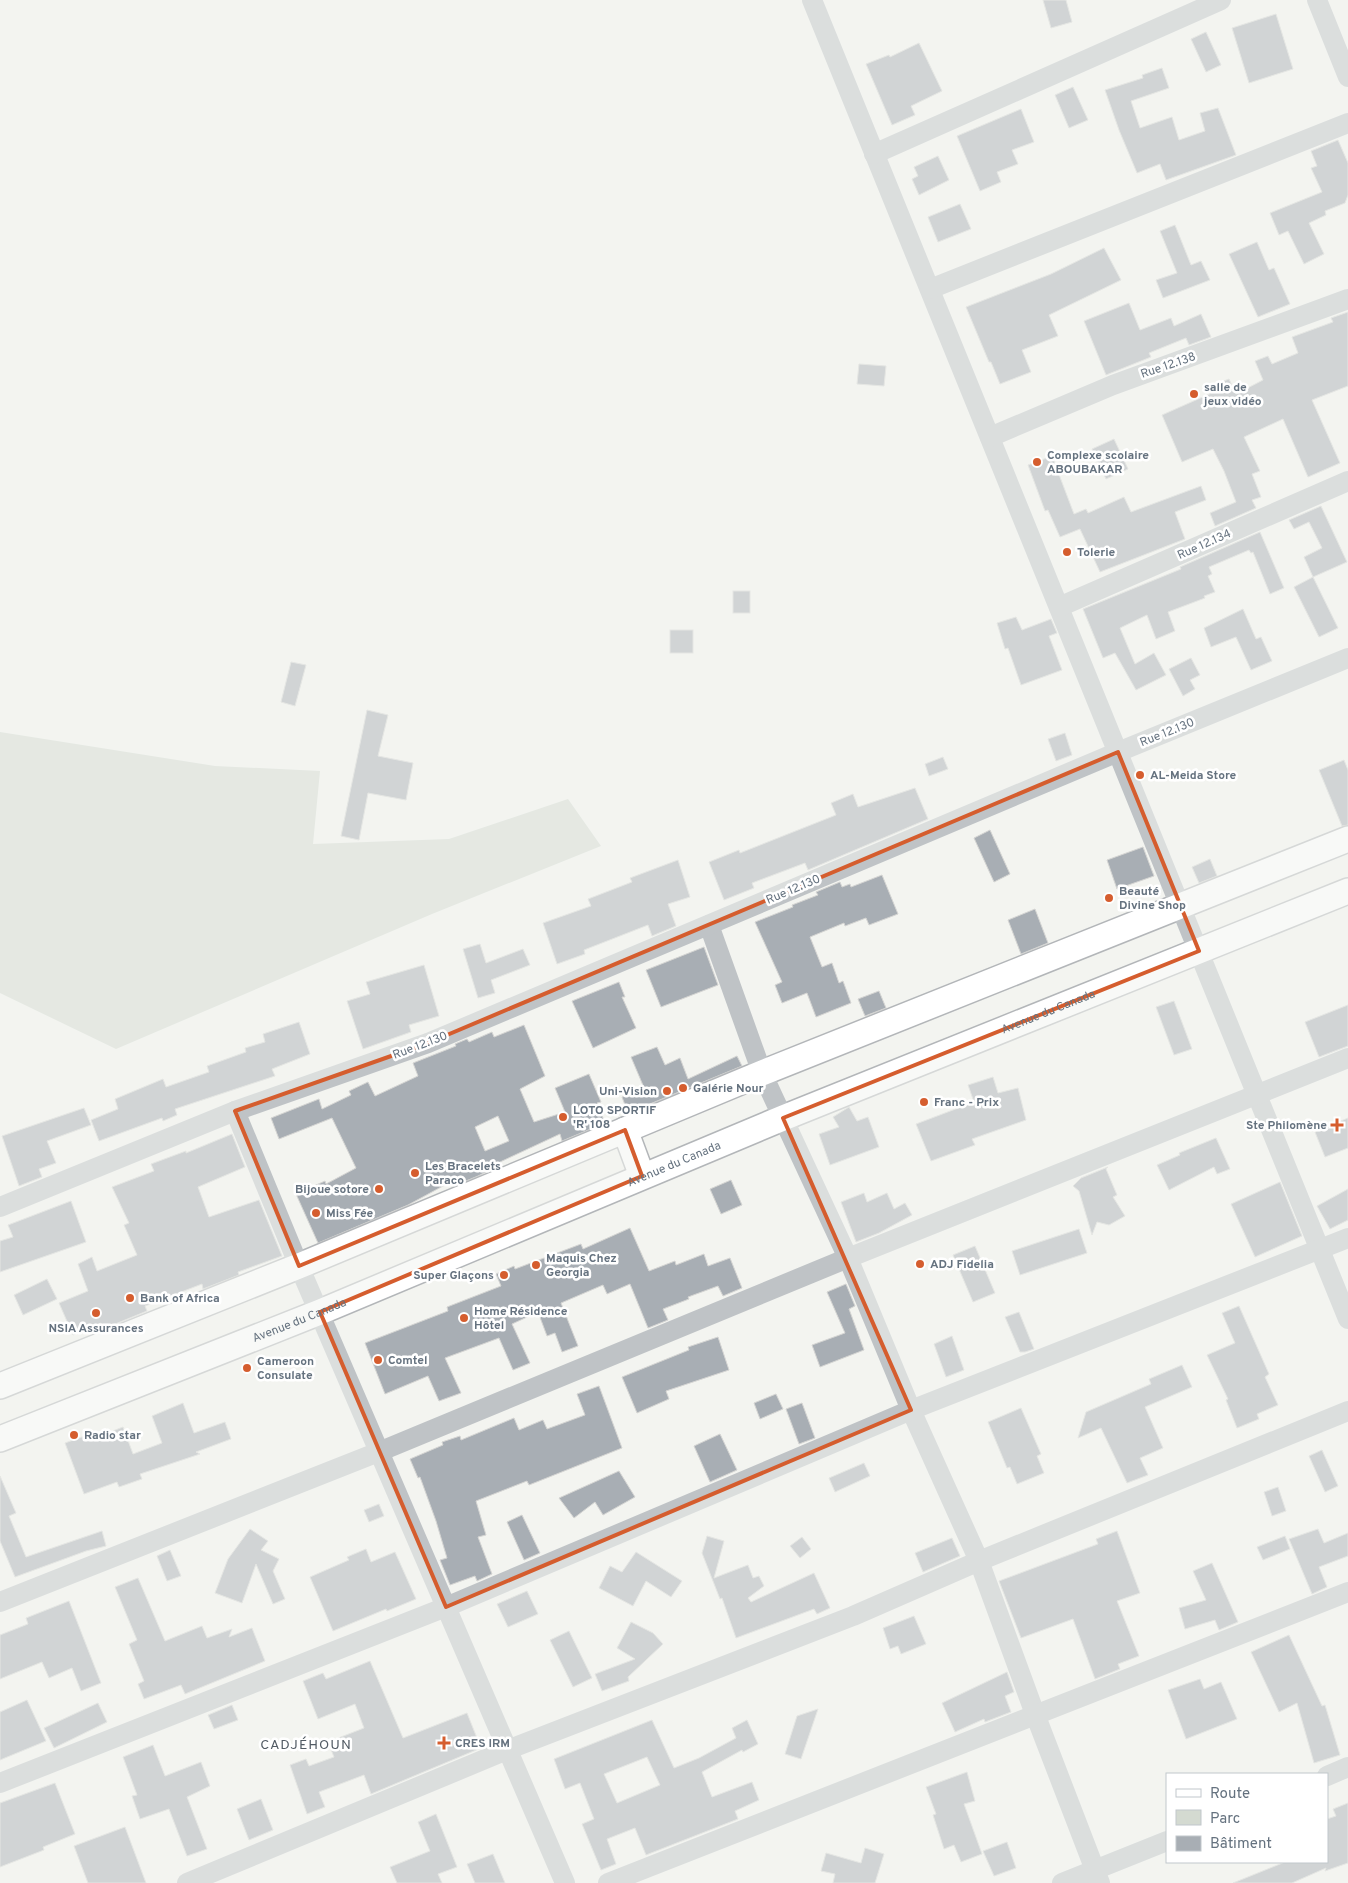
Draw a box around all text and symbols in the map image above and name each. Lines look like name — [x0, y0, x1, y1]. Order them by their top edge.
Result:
street label: Rue 12.138 — [1139, 349, 1198, 383]
place label: salle de jeux vidéo — [1203, 380, 1262, 410]
marker: salle de jeux vidéo — [1188, 388, 1200, 400]
place label: Complexe scolaire ABOUBAKAR — [1047, 448, 1149, 478]
marker: Complexe scolaire ABOUBAKAR — [1031, 456, 1043, 468]
street label: Rue 12.134 — [1175, 526, 1234, 564]
place label: Tolerie — [1077, 545, 1116, 561]
marker: Tolerie — [1061, 546, 1073, 558]
street label: Rue 12.130 — [1138, 715, 1197, 751]
place label: AL-Meida Store — [1150, 768, 1237, 784]
marker: AL-Meida Store — [1134, 769, 1146, 781]
street label: Rue 12.130 — [764, 871, 823, 909]
place label: Beauté Divine Shop — [1119, 884, 1186, 914]
marker: Beauté Divine Shop — [1103, 892, 1115, 904]
street label: Avenue du Canada — [999, 986, 1098, 1038]
street label: Rue 12.130 — [391, 1028, 450, 1064]
place label: Galérie Nour — [693, 1081, 764, 1097]
marker: Galérie Nour — [677, 1082, 689, 1094]
place label: Uni-Vision — [599, 1084, 657, 1100]
marker: Uni-Vision — [661, 1085, 673, 1097]
place label: Franc - Prix — [934, 1095, 999, 1111]
marker: Franc - Prix — [918, 1096, 930, 1108]
place label: LOTO SPORTIF 'R' 108 — [573, 1103, 656, 1133]
marker: LOTO SPORTIF 'R' 108 — [557, 1111, 569, 1123]
place label: Ste Philomène — [1246, 1118, 1327, 1134]
marker: Ste Philomène — [1331, 1119, 1343, 1131]
street label: Avenue du Canada — [625, 1138, 723, 1191]
place label: Les Bracelets Paraco — [425, 1159, 501, 1189]
marker: Les Bracelets Paraco — [409, 1167, 421, 1179]
place label: Bijoue sotore — [295, 1182, 369, 1198]
marker: Bijoue sotore — [373, 1183, 385, 1195]
place label: Miss Fée — [326, 1206, 374, 1222]
marker: Miss Fée — [310, 1207, 322, 1219]
place label: Maquis Chez Georgia — [546, 1251, 617, 1281]
place label: ADJ Fidelia — [930, 1257, 994, 1273]
marker: ADJ Fidelia — [914, 1258, 926, 1270]
marker: Maquis Chez Georgia — [530, 1259, 542, 1271]
place label: Super Glaçons — [413, 1268, 494, 1284]
marker: Super Glaçons — [498, 1269, 510, 1281]
place label: Bank of Africa — [140, 1291, 220, 1307]
marker: Bank of Africa — [124, 1292, 136, 1304]
street label: Avenue du Canada — [250, 1295, 349, 1347]
place label: Home Résidence Hôtel — [474, 1304, 568, 1334]
marker: NSIA Assurances — [90, 1307, 102, 1319]
marker: Home Résidence Hôtel — [458, 1312, 470, 1324]
place label: NSIA Assurances — [48, 1321, 144, 1337]
place label: Comtel — [388, 1353, 427, 1369]
place label: Cameroon Consulate — [257, 1354, 314, 1384]
marker: Comtel — [372, 1354, 384, 1366]
marker: Cameroon Consulate — [241, 1362, 253, 1374]
place label: Radio star — [84, 1428, 141, 1444]
marker: Radio star — [68, 1429, 80, 1441]
district label: CADJÉHOUN — [260, 1736, 352, 1754]
marker: CRES IRM — [437, 1736, 451, 1750]
place label: CRES IRM — [455, 1736, 510, 1752]
legend — [1166, 1773, 1328, 1863]
text: Route — [1210, 1785, 1250, 1804]
text: Parc — [1210, 1810, 1240, 1829]
text: Bâtiment — [1210, 1835, 1272, 1854]

